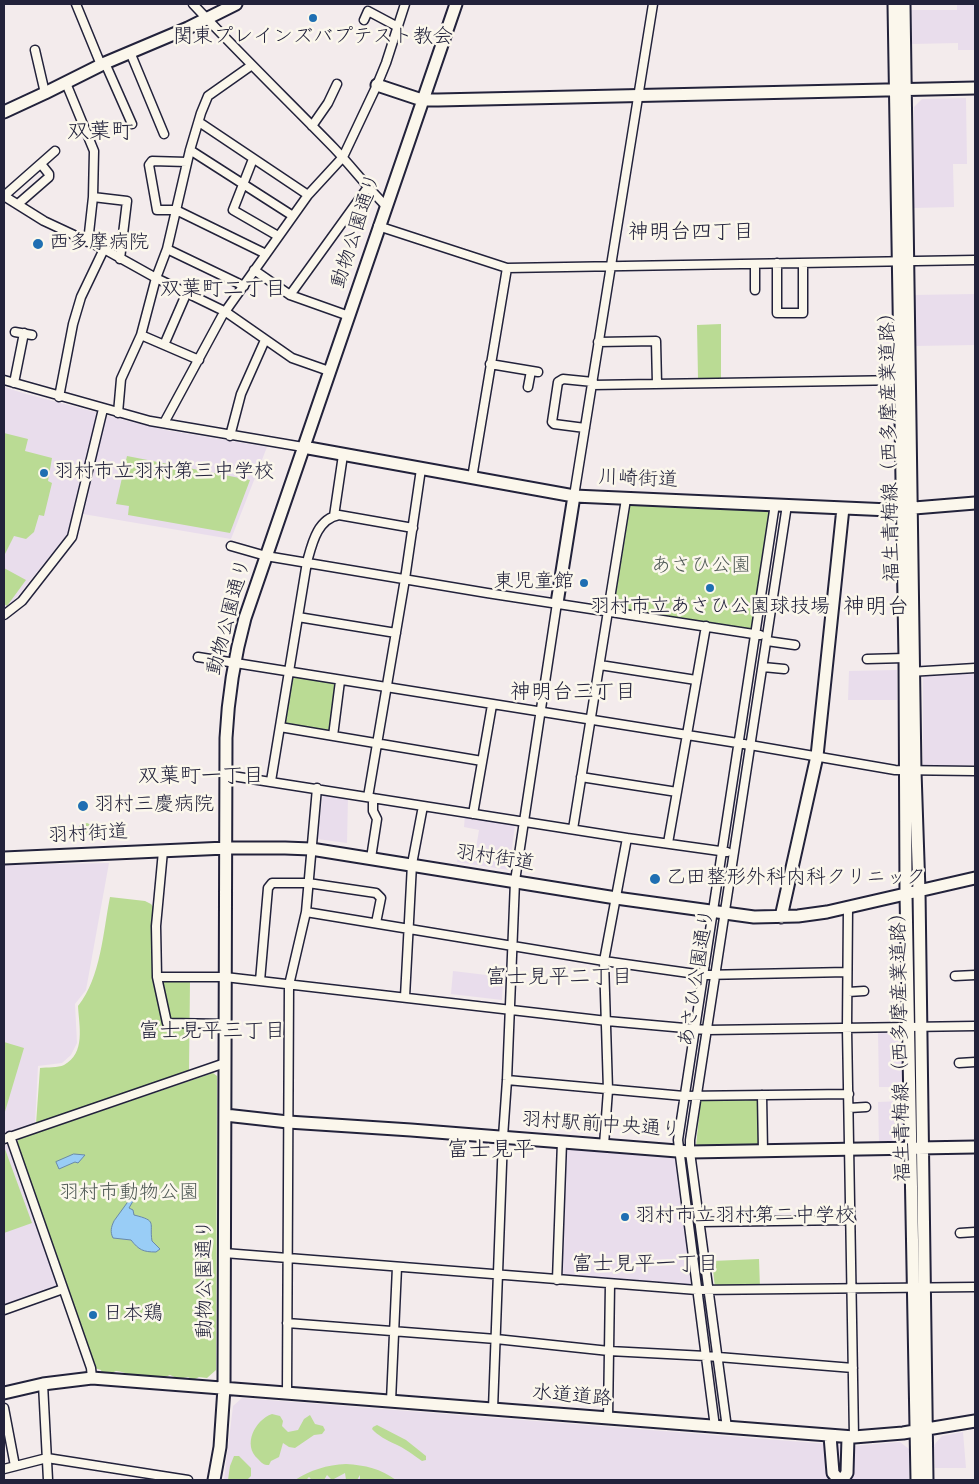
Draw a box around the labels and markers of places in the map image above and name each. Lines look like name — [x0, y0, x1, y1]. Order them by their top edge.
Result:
marker: 関東プレインズバプテスト教会 — [307, 12, 319, 24]
place label: 関東プレインズバプテスト教会 — [173, 26, 453, 50]
place label: 西多摩病院 — [49, 232, 149, 256]
marker: 西多摩病院 — [31, 237, 45, 251]
place label: 羽村市立羽村第三中学校 — [54, 461, 274, 485]
marker: 羽村市立羽村第三中学校 — [38, 467, 50, 479]
place label: 東児童館 — [494, 571, 574, 595]
marker: 東児童館 — [578, 577, 590, 589]
marker: 羽村市立あさひ公園球技場 — [704, 582, 716, 594]
place label: 羽村市立あさひ公園球技場 — [590, 596, 830, 620]
place label: 羽村三慶病院 — [94, 794, 214, 818]
marker: 羽村三慶病院 — [76, 799, 90, 813]
place label: 乙田整形外科内科クリニック — [666, 867, 926, 891]
marker: 乙田整形外科内科クリニック — [648, 872, 662, 886]
place label: 羽村市立羽村第二中学校 — [635, 1205, 855, 1229]
marker: 羽村市立羽村第二中学校 — [619, 1211, 631, 1223]
place label: 日本鶏 — [103, 1303, 163, 1327]
marker: 日本鶏 — [87, 1309, 99, 1321]

